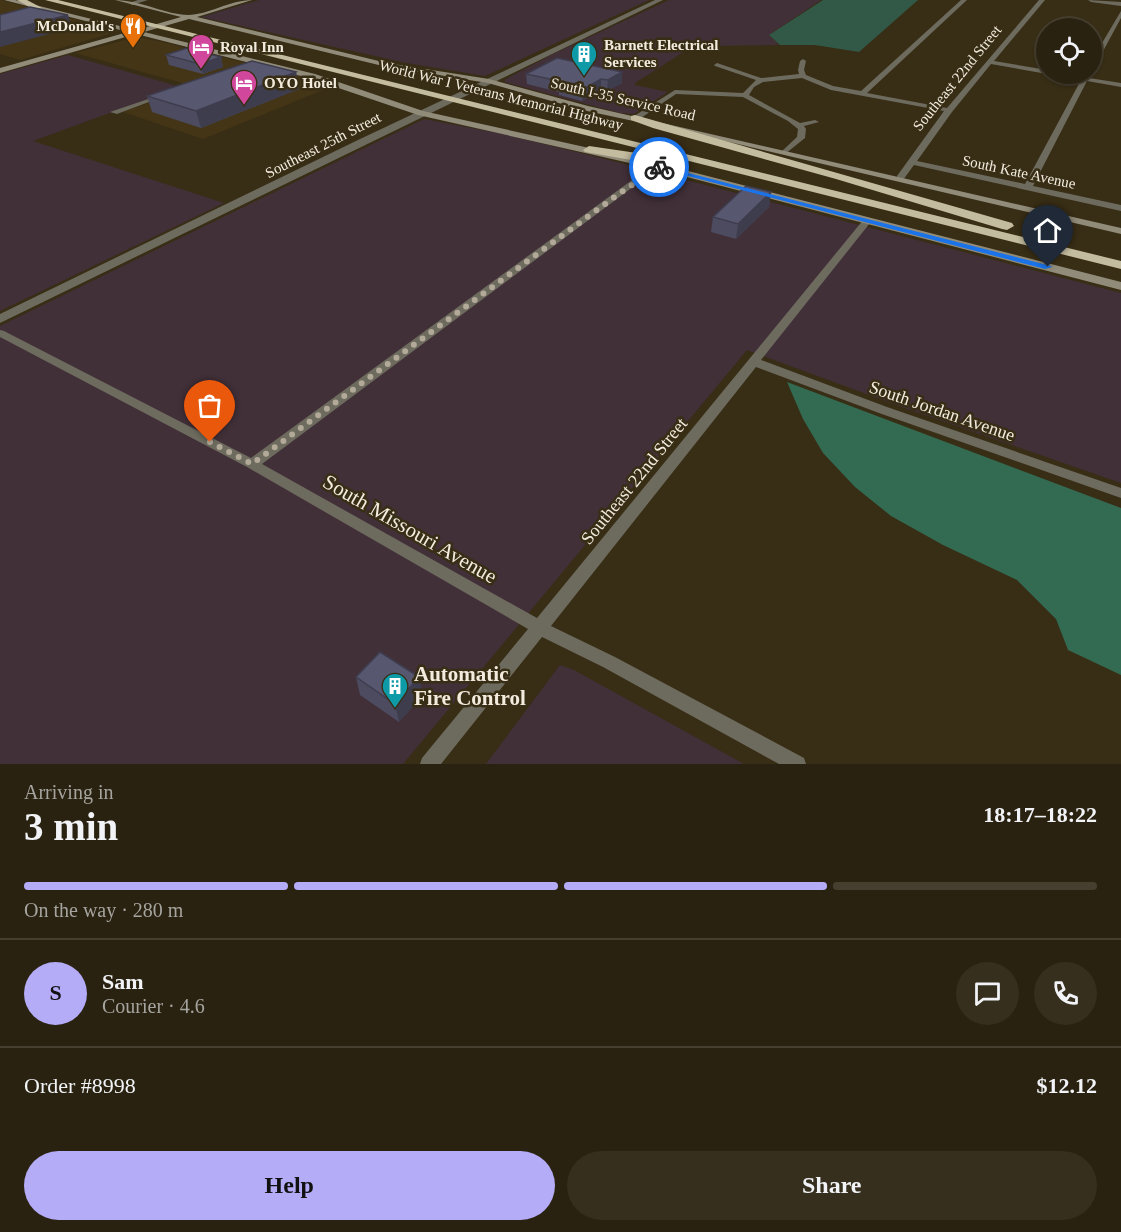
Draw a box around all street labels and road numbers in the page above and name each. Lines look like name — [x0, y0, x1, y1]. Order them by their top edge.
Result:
street label: Southeast 22nd Street — [910, 21, 1005, 134]
street label: World War I Veterans Memorial Highway — [377, 57, 625, 133]
street label: South I-35 Service Road — [549, 75, 697, 124]
street label: Southeast 25th Street — [263, 109, 384, 181]
street label: South Kate Avenue — [961, 152, 1077, 192]
street label: South Jordan Avenue — [867, 377, 1017, 445]
street label: Southeast 22nd Street — [577, 414, 691, 548]
street label: South Missouri Avenue — [319, 469, 501, 589]

